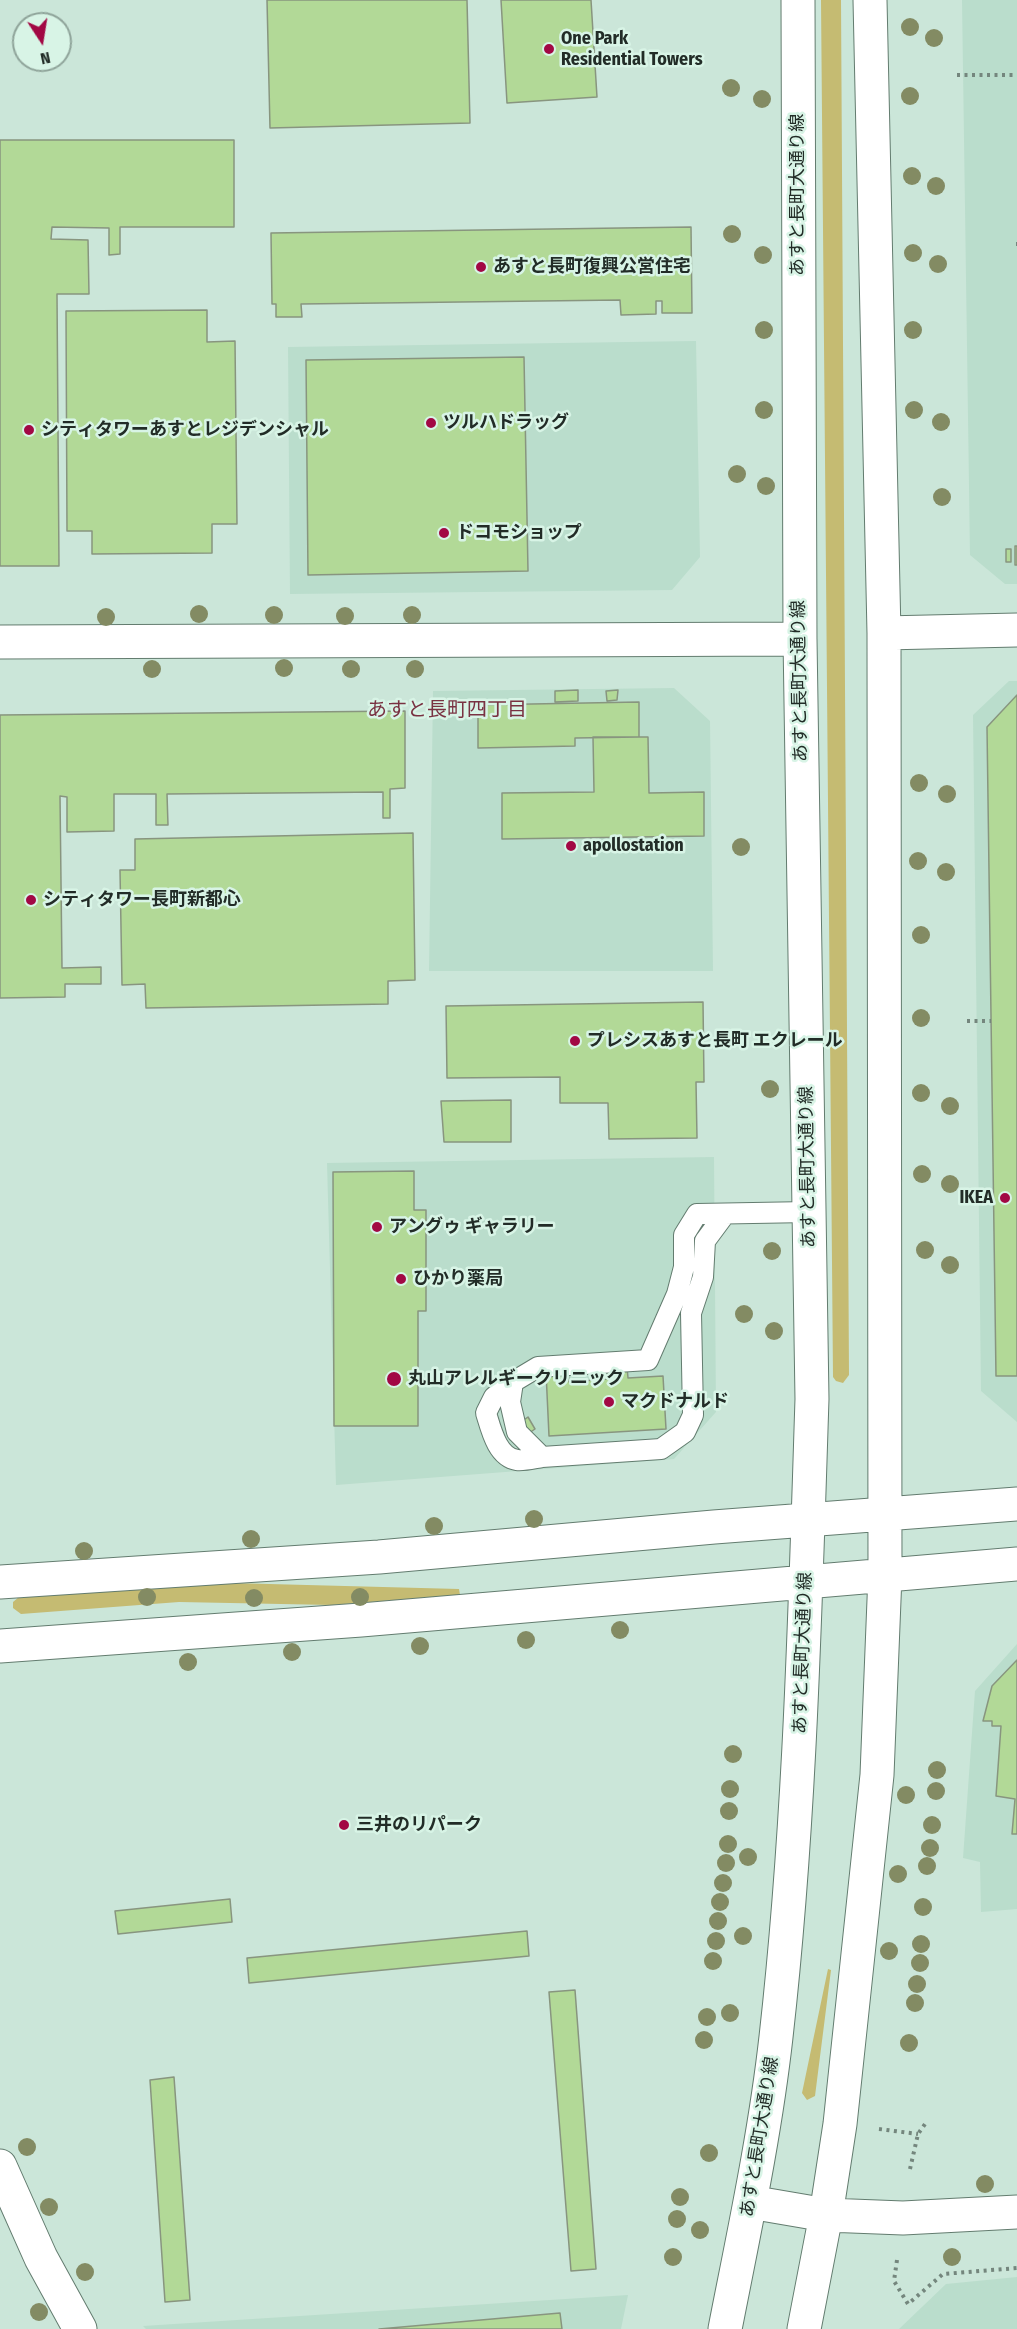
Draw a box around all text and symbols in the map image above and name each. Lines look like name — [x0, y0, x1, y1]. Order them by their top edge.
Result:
north arrow — [12, 12, 72, 72]
place label: One Park Residential Towers — [561, 28, 703, 70]
marker: One Park Residential Towers — [542, 42, 556, 56]
text: N — [39, 48, 52, 68]
street label: あすと長町大通り線 — [787, 114, 809, 276]
place label: あすと長町復興公営住宅 — [493, 256, 691, 278]
marker: あすと長町復興公営住宅 — [474, 260, 488, 274]
place label: ツルハドラッグ — [443, 412, 569, 434]
marker: ツルハドラッグ — [424, 416, 438, 430]
place label: シティタワーあすとレジデンシャル — [41, 419, 329, 441]
marker: シティタワーあすとレジデンシャル — [22, 423, 36, 437]
place label: ドコモショップ — [456, 522, 582, 544]
marker: ドコモショップ — [437, 526, 451, 540]
street label: あすと長町大通り線 — [788, 600, 812, 762]
district label: あすと長町四丁目 — [367, 698, 527, 722]
place label: apollostation — [583, 835, 684, 857]
marker: apollostation — [564, 839, 578, 853]
place label: シティタワー長町新都心 — [43, 889, 241, 911]
marker: シティタワー長町新都心 — [24, 893, 38, 907]
place label: プレシスあすと長町 エクレール — [587, 1030, 843, 1052]
marker: プレシスあすと長町 エクレール — [568, 1034, 582, 1048]
street label: あすと長町大通り線 — [796, 1086, 820, 1248]
place label: IKEA — [959, 1187, 993, 1209]
marker: IKEA — [998, 1191, 1012, 1205]
place label: アングゥ ギャラリー — [389, 1216, 555, 1238]
marker: アングゥ ギャラリー — [370, 1220, 384, 1234]
place label: ひかり薬局 — [413, 1268, 503, 1290]
marker: ひかり薬局 — [394, 1272, 408, 1286]
place label: 丸山アレルギークリニック — [408, 1368, 624, 1390]
marker: 丸山アレルギークリニック — [385, 1370, 403, 1388]
place label: マクドナルド — [621, 1391, 729, 1413]
marker: マクドナルド — [602, 1395, 616, 1409]
street label: あすと長町大通り線 — [789, 1572, 817, 1734]
place label: 三井のリパーク — [356, 1814, 482, 1836]
marker: 三井のリパーク — [337, 1818, 351, 1832]
street label: あすと長町大通り線 — [737, 2055, 783, 2219]

